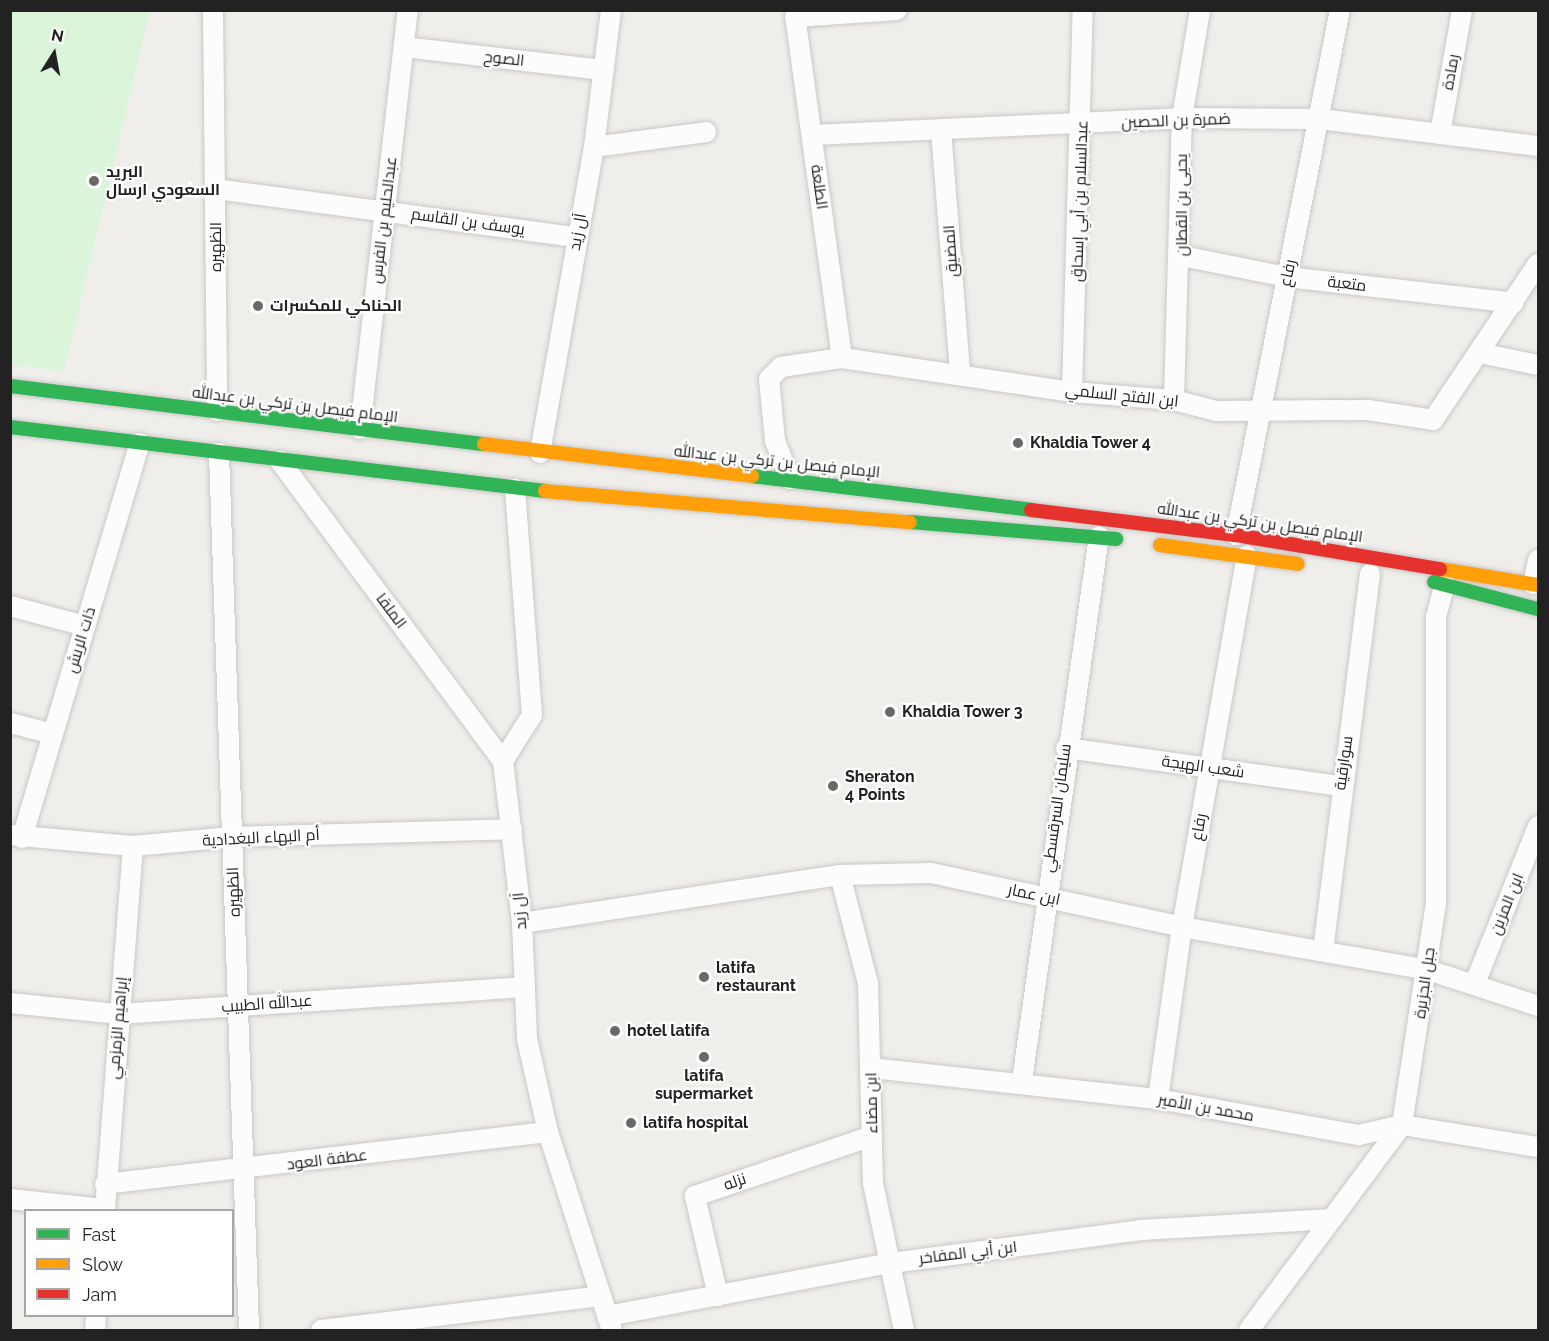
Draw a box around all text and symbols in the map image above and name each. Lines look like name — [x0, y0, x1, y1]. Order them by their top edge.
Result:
north arrow — [24, 24, 84, 84]
text: N — [50, 25, 65, 46]
street label: الصوح — [483, 47, 525, 71]
street label: رمادة — [1438, 52, 1464, 92]
street label: ضمرة بن الحصين — [1121, 109, 1231, 133]
street label: عبدالسلام بن أبي إسحاق — [1068, 120, 1092, 282]
street label: يحيى بن القطان — [1172, 154, 1192, 256]
street label: عبدالحليم بن الفرس — [367, 155, 401, 285]
place label: البريد السعودي ارسال — [106, 162, 220, 200]
street label: الطلعة — [806, 163, 832, 211]
marker: البريد السعودي ارسال — [87, 174, 101, 188]
street label: يوسف بن القاسم — [410, 205, 526, 239]
street label: آل زيد — [565, 212, 591, 252]
street label: الظهيره — [206, 222, 226, 272]
street label: المضيق — [940, 224, 962, 278]
street label: رفاع — [1276, 258, 1300, 288]
street label: متعبة — [1326, 272, 1368, 296]
place label: الحناكي للمكسرات — [270, 296, 402, 316]
marker: الحناكي للمكسرات — [251, 299, 265, 313]
street label: ابن الفتح السلمي — [1064, 380, 1180, 412]
street label: الإمام فيصل بن تركي بن عبدالله — [191, 383, 399, 427]
place label: Khaldia Tower 4 — [1030, 433, 1152, 453]
marker: Khaldia Tower 4 — [1011, 436, 1025, 450]
street label: الإمام فيصل بن تركي بن عبدالله — [673, 442, 881, 482]
street label: الإمام فيصل بن تركي بن عبدالله — [1156, 499, 1364, 547]
street label: الملقا — [371, 590, 411, 632]
street label: ذات الريش — [62, 605, 100, 675]
place label: Khaldia Tower 3 — [902, 702, 1023, 722]
marker: Khaldia Tower 3 — [883, 705, 897, 719]
street label: سوارقية — [1331, 735, 1357, 791]
street label: سليمان السرقسطي — [1038, 742, 1076, 874]
street label: شعب الهيجة — [1160, 752, 1246, 782]
place label: Sheraton 4 Points — [845, 767, 915, 805]
marker: Sheraton 4 Points — [826, 779, 840, 793]
street label: رفاع — [1187, 812, 1211, 842]
street label: أم البهاء البغدادية — [202, 825, 320, 851]
street label: الظهيره — [224, 867, 244, 917]
street label: ابن المزين — [1486, 870, 1528, 938]
street label: ابن عمار — [1006, 880, 1062, 910]
street label: آل زيد — [509, 892, 531, 930]
street label: جبل الجزيرة — [1411, 946, 1439, 1020]
place label: latifa restaurant — [716, 958, 796, 996]
marker: latifa restaurant — [697, 970, 711, 984]
street label: إبراهيم الزمزمي — [104, 976, 132, 1080]
street label: عبدالله الطبيب — [221, 991, 313, 1017]
place label: hotel latifa — [627, 1021, 710, 1041]
marker: hotel latifa — [608, 1024, 622, 1038]
marker: latifa supermarket — [697, 1050, 711, 1064]
place label: latifa supermarket — [655, 1066, 753, 1104]
street label: ابن مضاء — [862, 1072, 882, 1134]
street label: محمد بن الأمير — [1156, 1090, 1256, 1126]
place label: latifa hospital — [643, 1113, 748, 1133]
marker: latifa hospital — [624, 1116, 638, 1130]
street label: عطفة العود — [286, 1146, 368, 1174]
street label: نزله — [721, 1169, 749, 1195]
legend — [24, 1209, 234, 1317]
text: Fast — [82, 1224, 116, 1245]
street label: ابن أبي المفاخر — [918, 1237, 1018, 1269]
text: Slow — [82, 1254, 123, 1275]
text: Jam — [82, 1284, 117, 1305]

